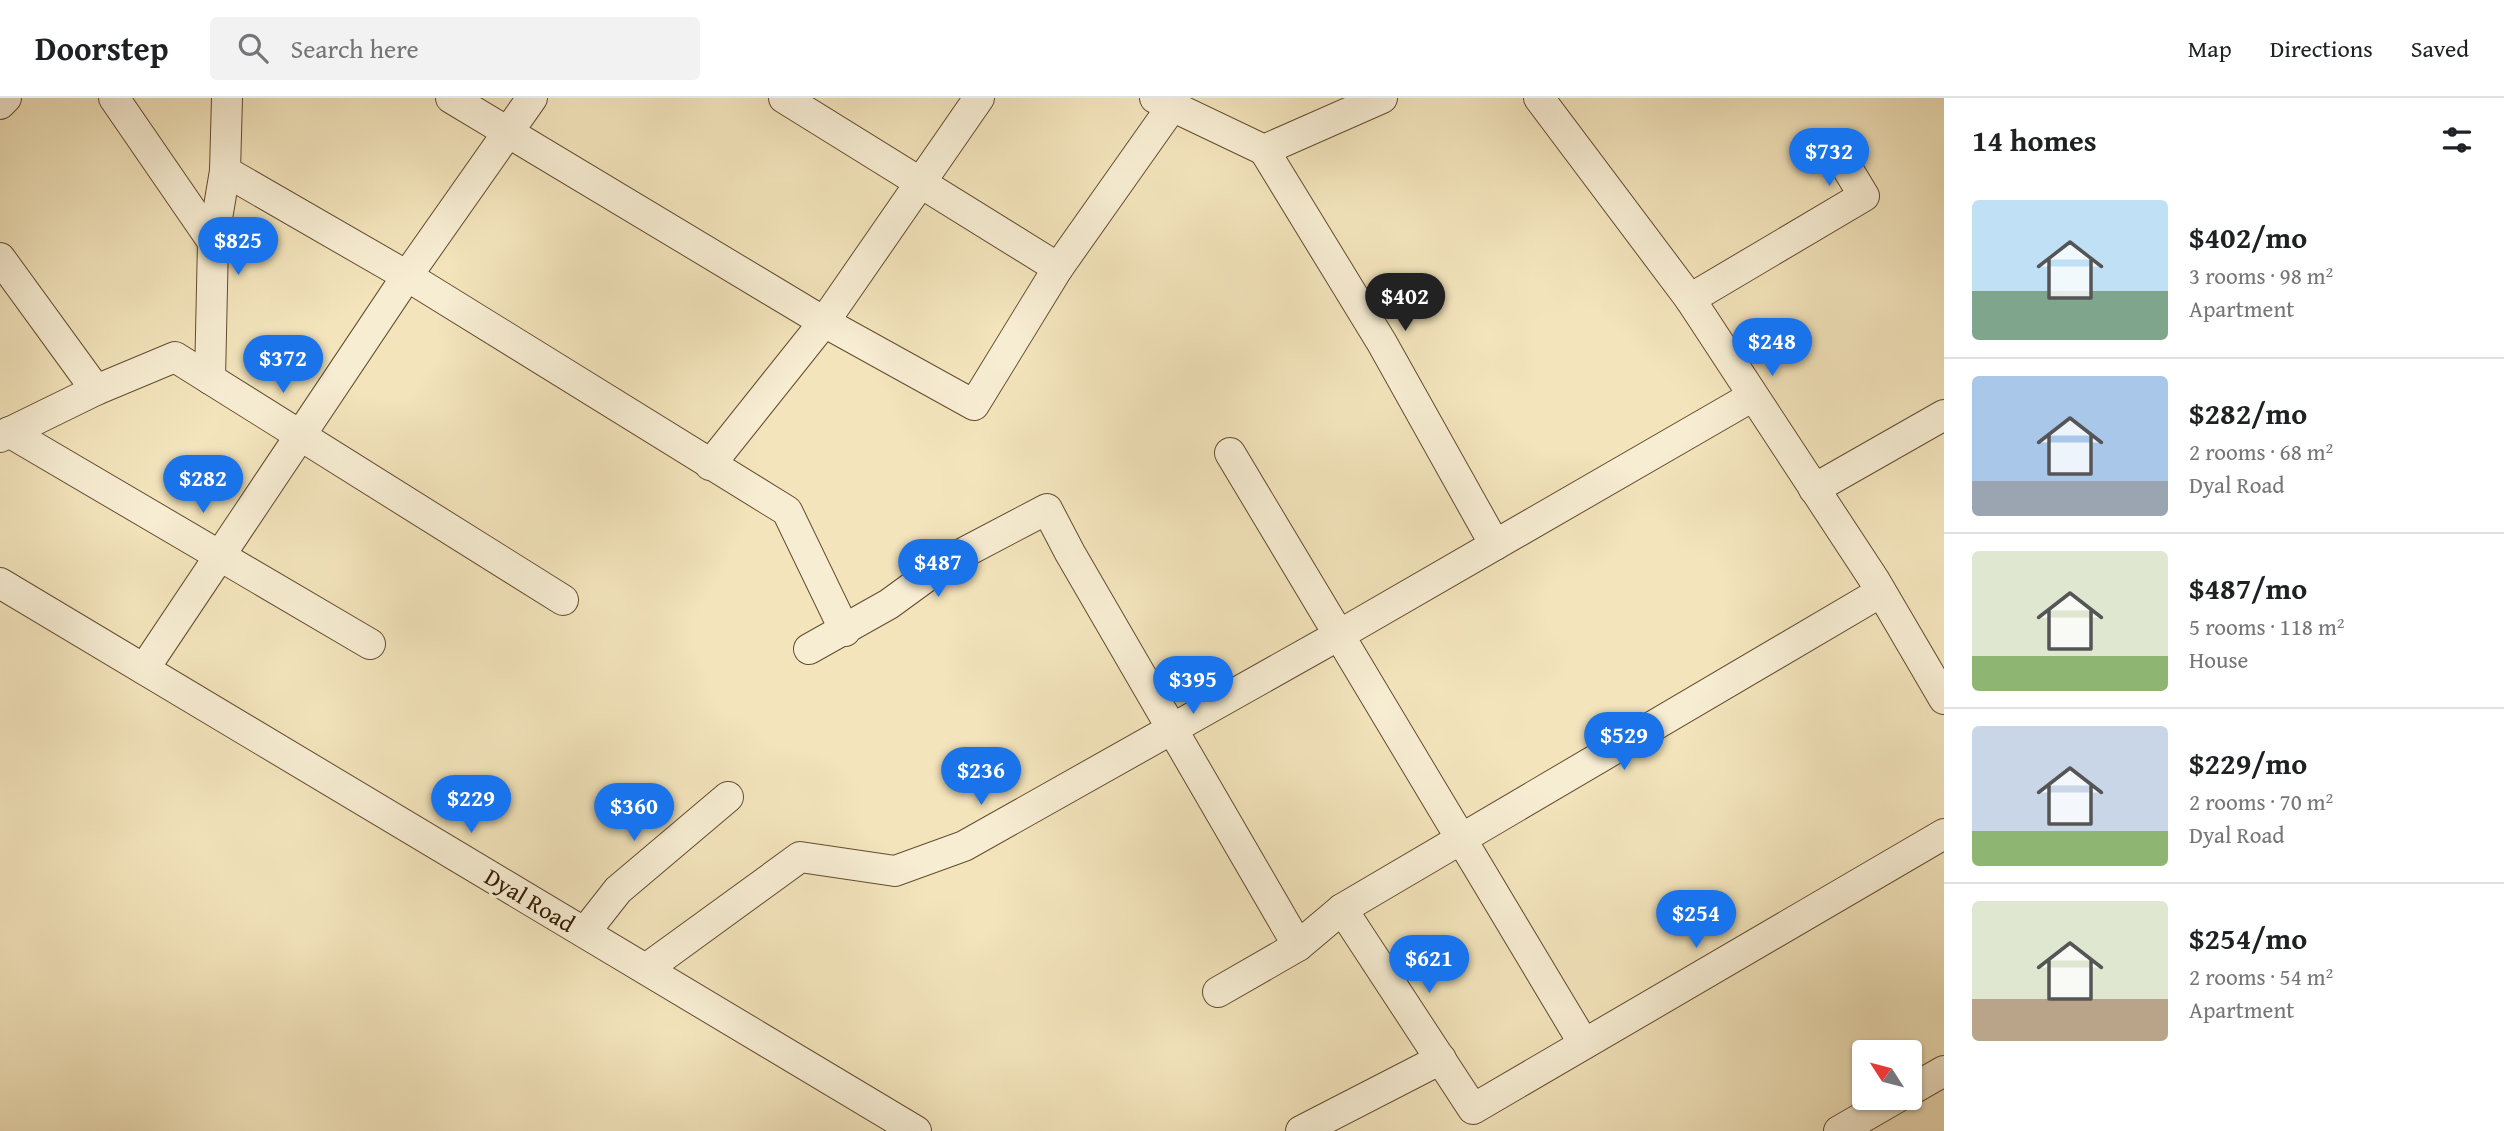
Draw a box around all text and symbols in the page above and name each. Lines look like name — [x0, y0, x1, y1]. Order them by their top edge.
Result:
search box — [210, 17, 700, 80]
text: Doorstep — [35, 24, 168, 72]
icon: search — [234, 29, 272, 67]
text: Search here — [290, 29, 419, 68]
text: Map — [2188, 31, 2232, 66]
text: Directions — [2270, 31, 2373, 66]
text: Saved — [2411, 31, 2469, 66]
text: 14 homes — [1972, 118, 2097, 162]
icon: filters — [2438, 121, 2476, 159]
pin: $732 — [1788, 129, 1870, 188]
text: $732 — [1805, 134, 1853, 167]
text: $402/mo — [2189, 215, 2307, 259]
pin: $825 — [197, 218, 279, 277]
text: $825 — [214, 223, 262, 256]
icon: home — [2028, 228, 2112, 312]
text: 3 rooms · 98 m² — [2189, 259, 2333, 292]
pin: $402 — [1364, 274, 1446, 333]
text: $402 — [1381, 279, 1429, 312]
text: Apartment — [2189, 292, 2294, 325]
pin: $248 — [1731, 318, 1813, 378]
text: $248 — [1748, 324, 1796, 357]
pin: $372 — [242, 336, 324, 395]
text: $372 — [259, 341, 307, 374]
text: $282/mo — [2189, 391, 2307, 435]
icon: home — [2028, 404, 2112, 488]
text: 2 rooms · 68 m² — [2189, 435, 2333, 468]
pin: $282 — [162, 456, 244, 515]
text: $282 — [179, 461, 227, 494]
text: Dyal Road — [2189, 468, 2285, 501]
pin: $487 — [897, 540, 979, 599]
text: $487 — [914, 545, 962, 578]
text: $487/mo — [2189, 566, 2307, 610]
icon: home — [2028, 579, 2112, 663]
text: 5 rooms · 118 m² — [2189, 610, 2344, 643]
text: House — [2189, 643, 2248, 676]
pin: $395 — [1152, 656, 1234, 716]
text: $395 — [1169, 662, 1217, 695]
pin: $529 — [1583, 712, 1665, 772]
text: $529 — [1600, 718, 1648, 751]
text: $229/mo — [2189, 741, 2307, 785]
pin: $236 — [940, 748, 1022, 807]
text: $236 — [957, 753, 1005, 786]
icon: home — [2028, 754, 2112, 838]
pin: $229 — [430, 776, 512, 835]
text: $229 — [447, 781, 495, 814]
pin: $360 — [593, 784, 675, 843]
text: 2 rooms · 70 m² — [2189, 785, 2333, 818]
text: $360 — [610, 789, 658, 822]
text: Dyal Road — [2189, 818, 2285, 851]
street label: Dyal Road — [478, 859, 582, 941]
pin: $254 — [1655, 890, 1737, 950]
text: $254 — [1672, 896, 1720, 929]
text: $254/mo — [2189, 916, 2307, 960]
icon: home — [2028, 929, 2112, 1013]
pin: $621 — [1388, 936, 1470, 995]
text: $621 — [1405, 941, 1453, 974]
text: 2 rooms · 54 m² — [2189, 960, 2333, 993]
text: Apartment — [2189, 993, 2294, 1026]
north arrow — [1852, 1040, 1922, 1110]
map controls — [1852, 1040, 1922, 1110]

